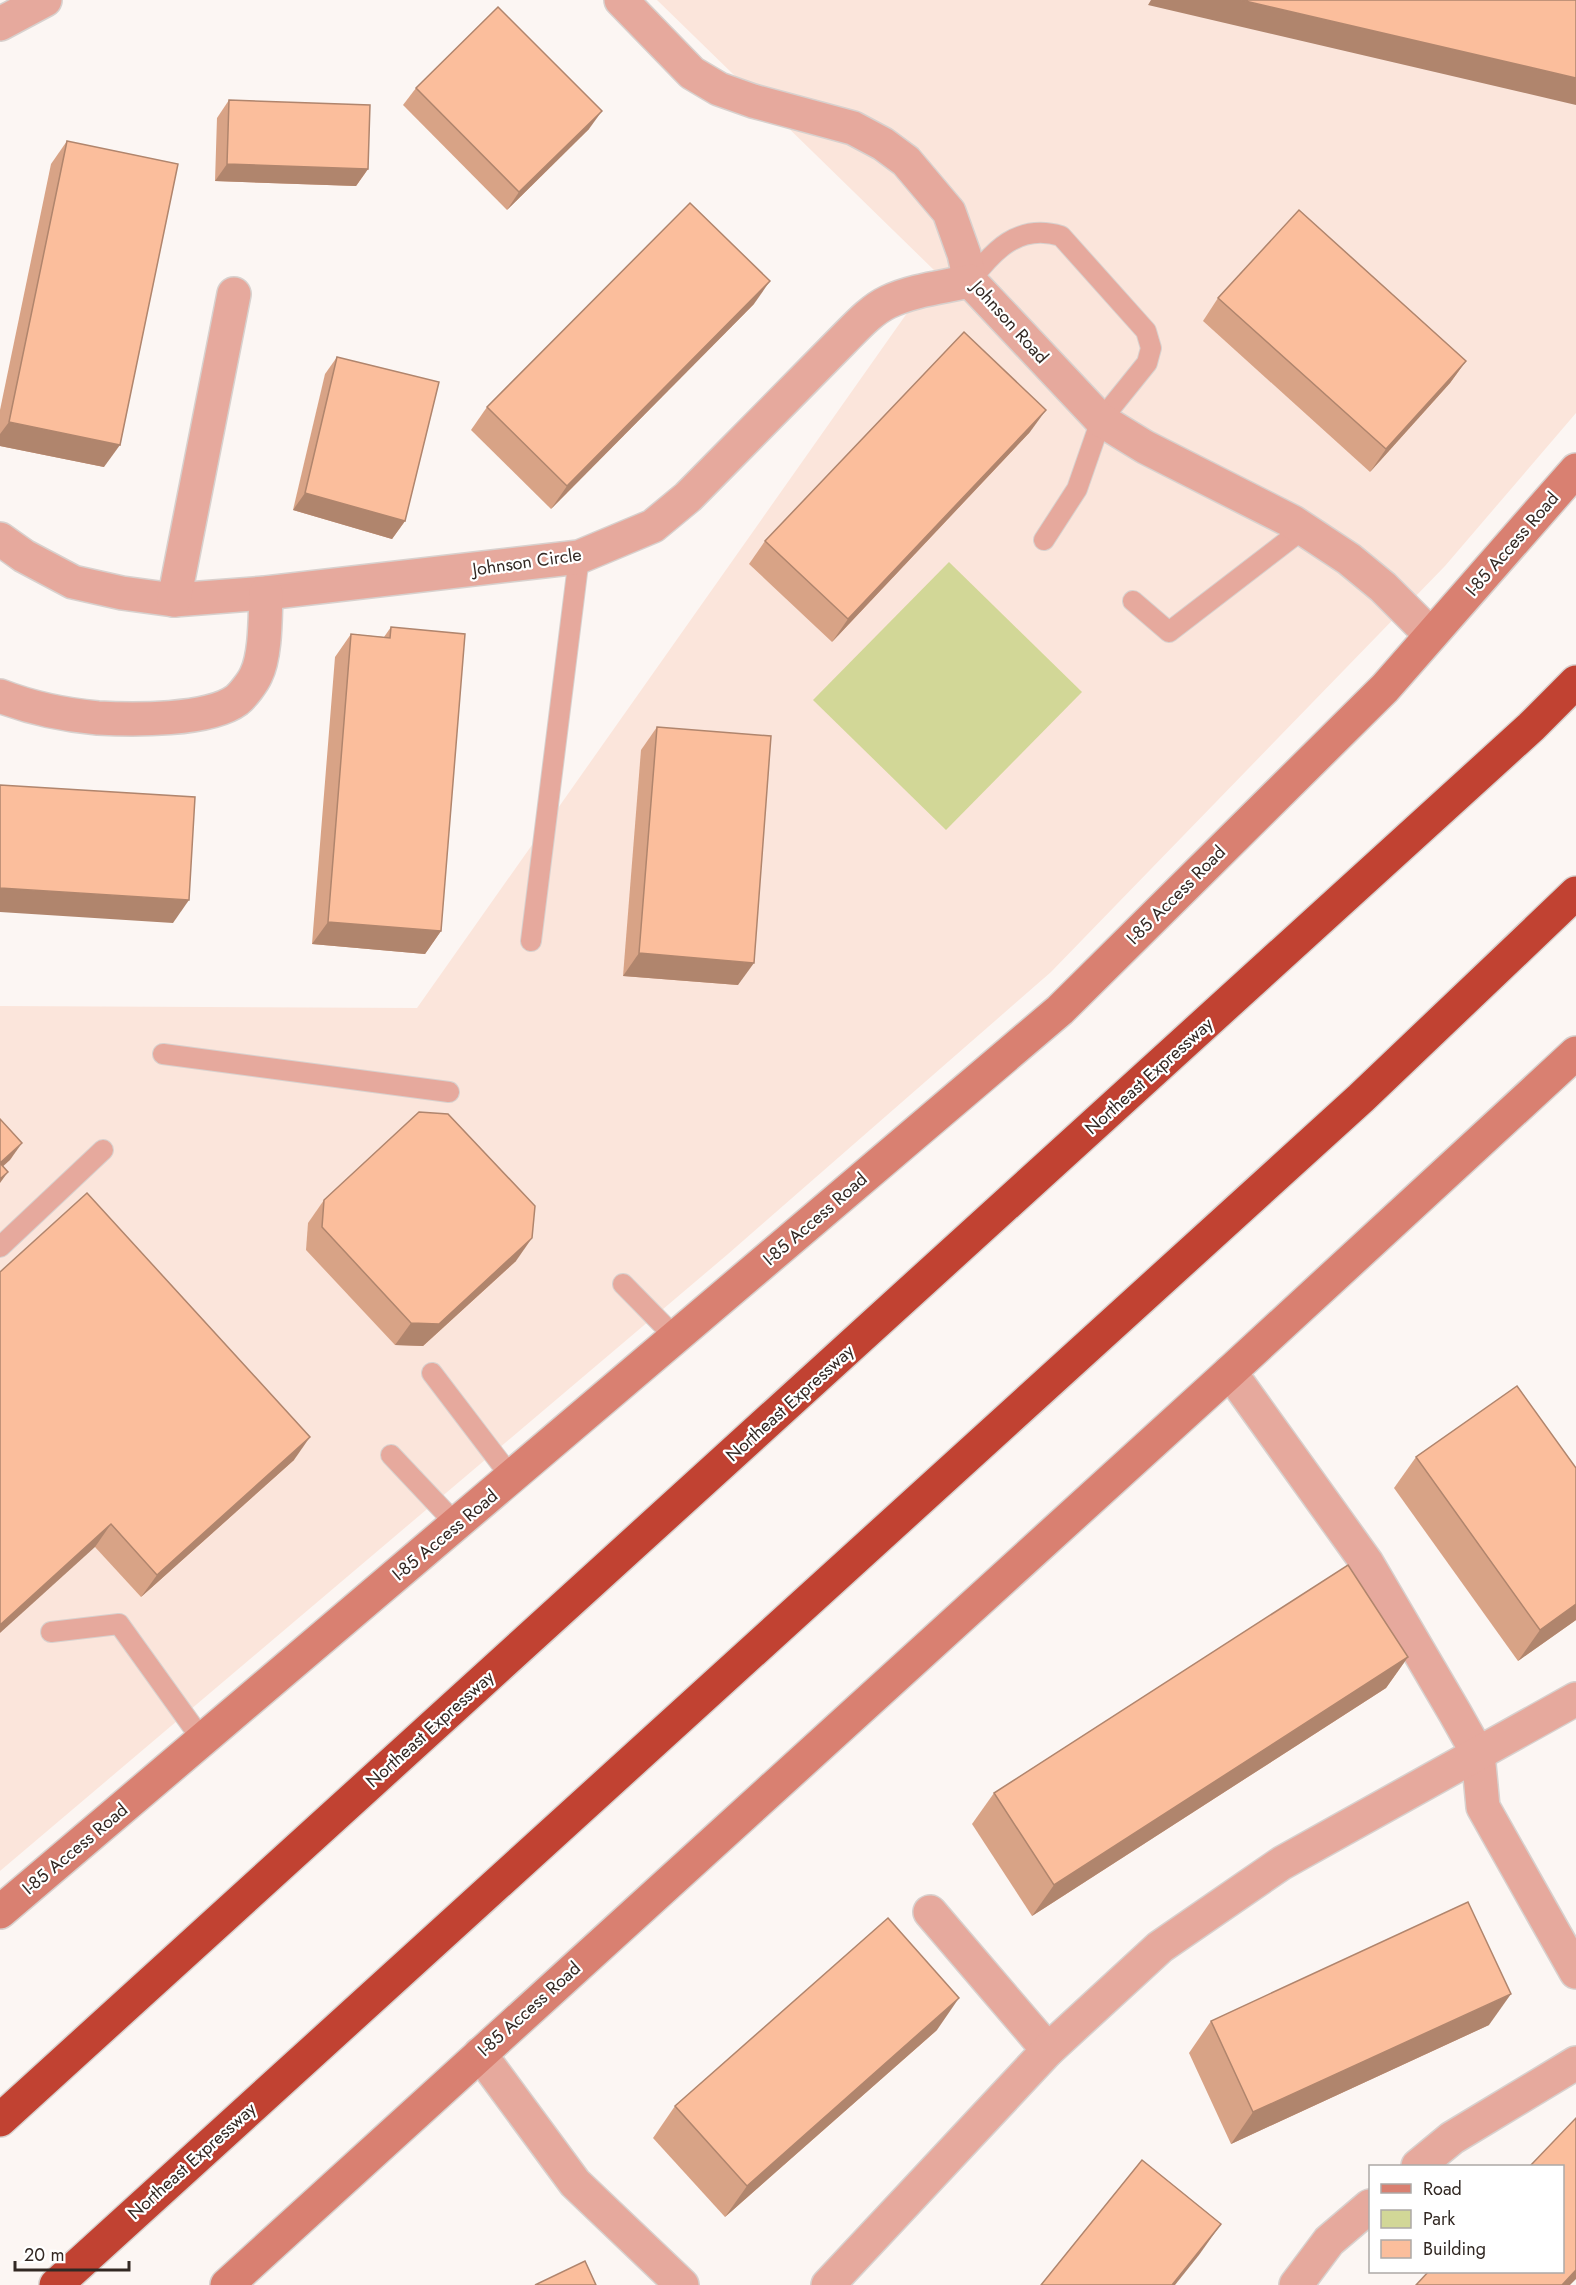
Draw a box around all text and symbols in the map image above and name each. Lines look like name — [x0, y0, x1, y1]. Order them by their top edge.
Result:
street label: Johnson Road — [964, 273, 1054, 369]
street label: I-85 Access Road — [1459, 486, 1565, 602]
street label: Johnson Circle — [469, 541, 583, 583]
street label: I-85 Access Road — [1121, 840, 1231, 950]
street label: Northeast Expressway — [1079, 1011, 1219, 1141]
street label: I-85 Access Road — [757, 1166, 873, 1272]
street label: Northeast Expressway — [720, 1338, 860, 1468]
street label: I-85 Access Road — [387, 1483, 503, 1587]
street label: Northeast Expressway — [360, 1664, 500, 1794]
street label: I-85 Access Road — [17, 1797, 133, 1901]
street label: I-85 Access Road — [472, 1956, 586, 2062]
street label: Northeast Expressway — [122, 2096, 262, 2226]
legend — [1369, 2165, 1564, 2273]
text: Road — [1423, 2176, 1462, 2202]
text: Park — [1423, 2206, 1455, 2232]
scale bar — [15, 2234, 129, 2272]
text: Building — [1423, 2236, 1486, 2262]
text: 20 m — [24, 2242, 64, 2268]

